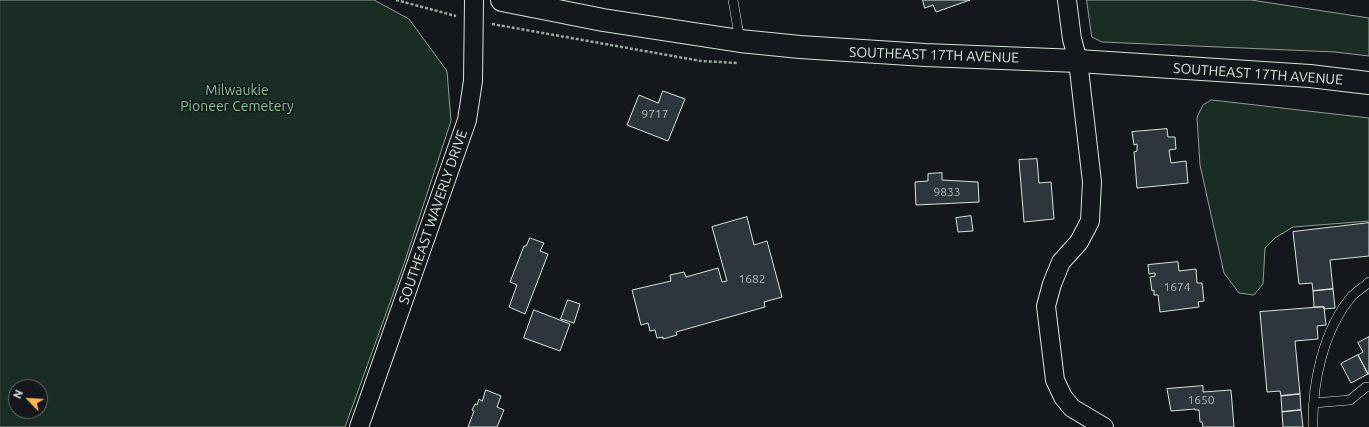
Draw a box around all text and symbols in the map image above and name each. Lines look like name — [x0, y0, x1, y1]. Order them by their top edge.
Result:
street label: SOUTHEAST 17TH AVENUE — [849, 44, 1019, 66]
street label: SOUTHEAST 17TH AVENUE — [1173, 60, 1343, 88]
park label: Milwaukie Pioneer Cemetery — [180, 82, 294, 114]
house number: 9717 — [641, 107, 669, 121]
street label: SOUTHEAST WAVERLY DRIVE — [395, 127, 471, 307]
house number: 9833 — [933, 185, 961, 199]
house number: 1682 — [738, 272, 766, 286]
house number: 1674 — [1163, 280, 1191, 294]
north arrow — [8, 379, 48, 419]
text: N — [11, 388, 25, 401]
house number: 1650 — [1187, 393, 1215, 407]

